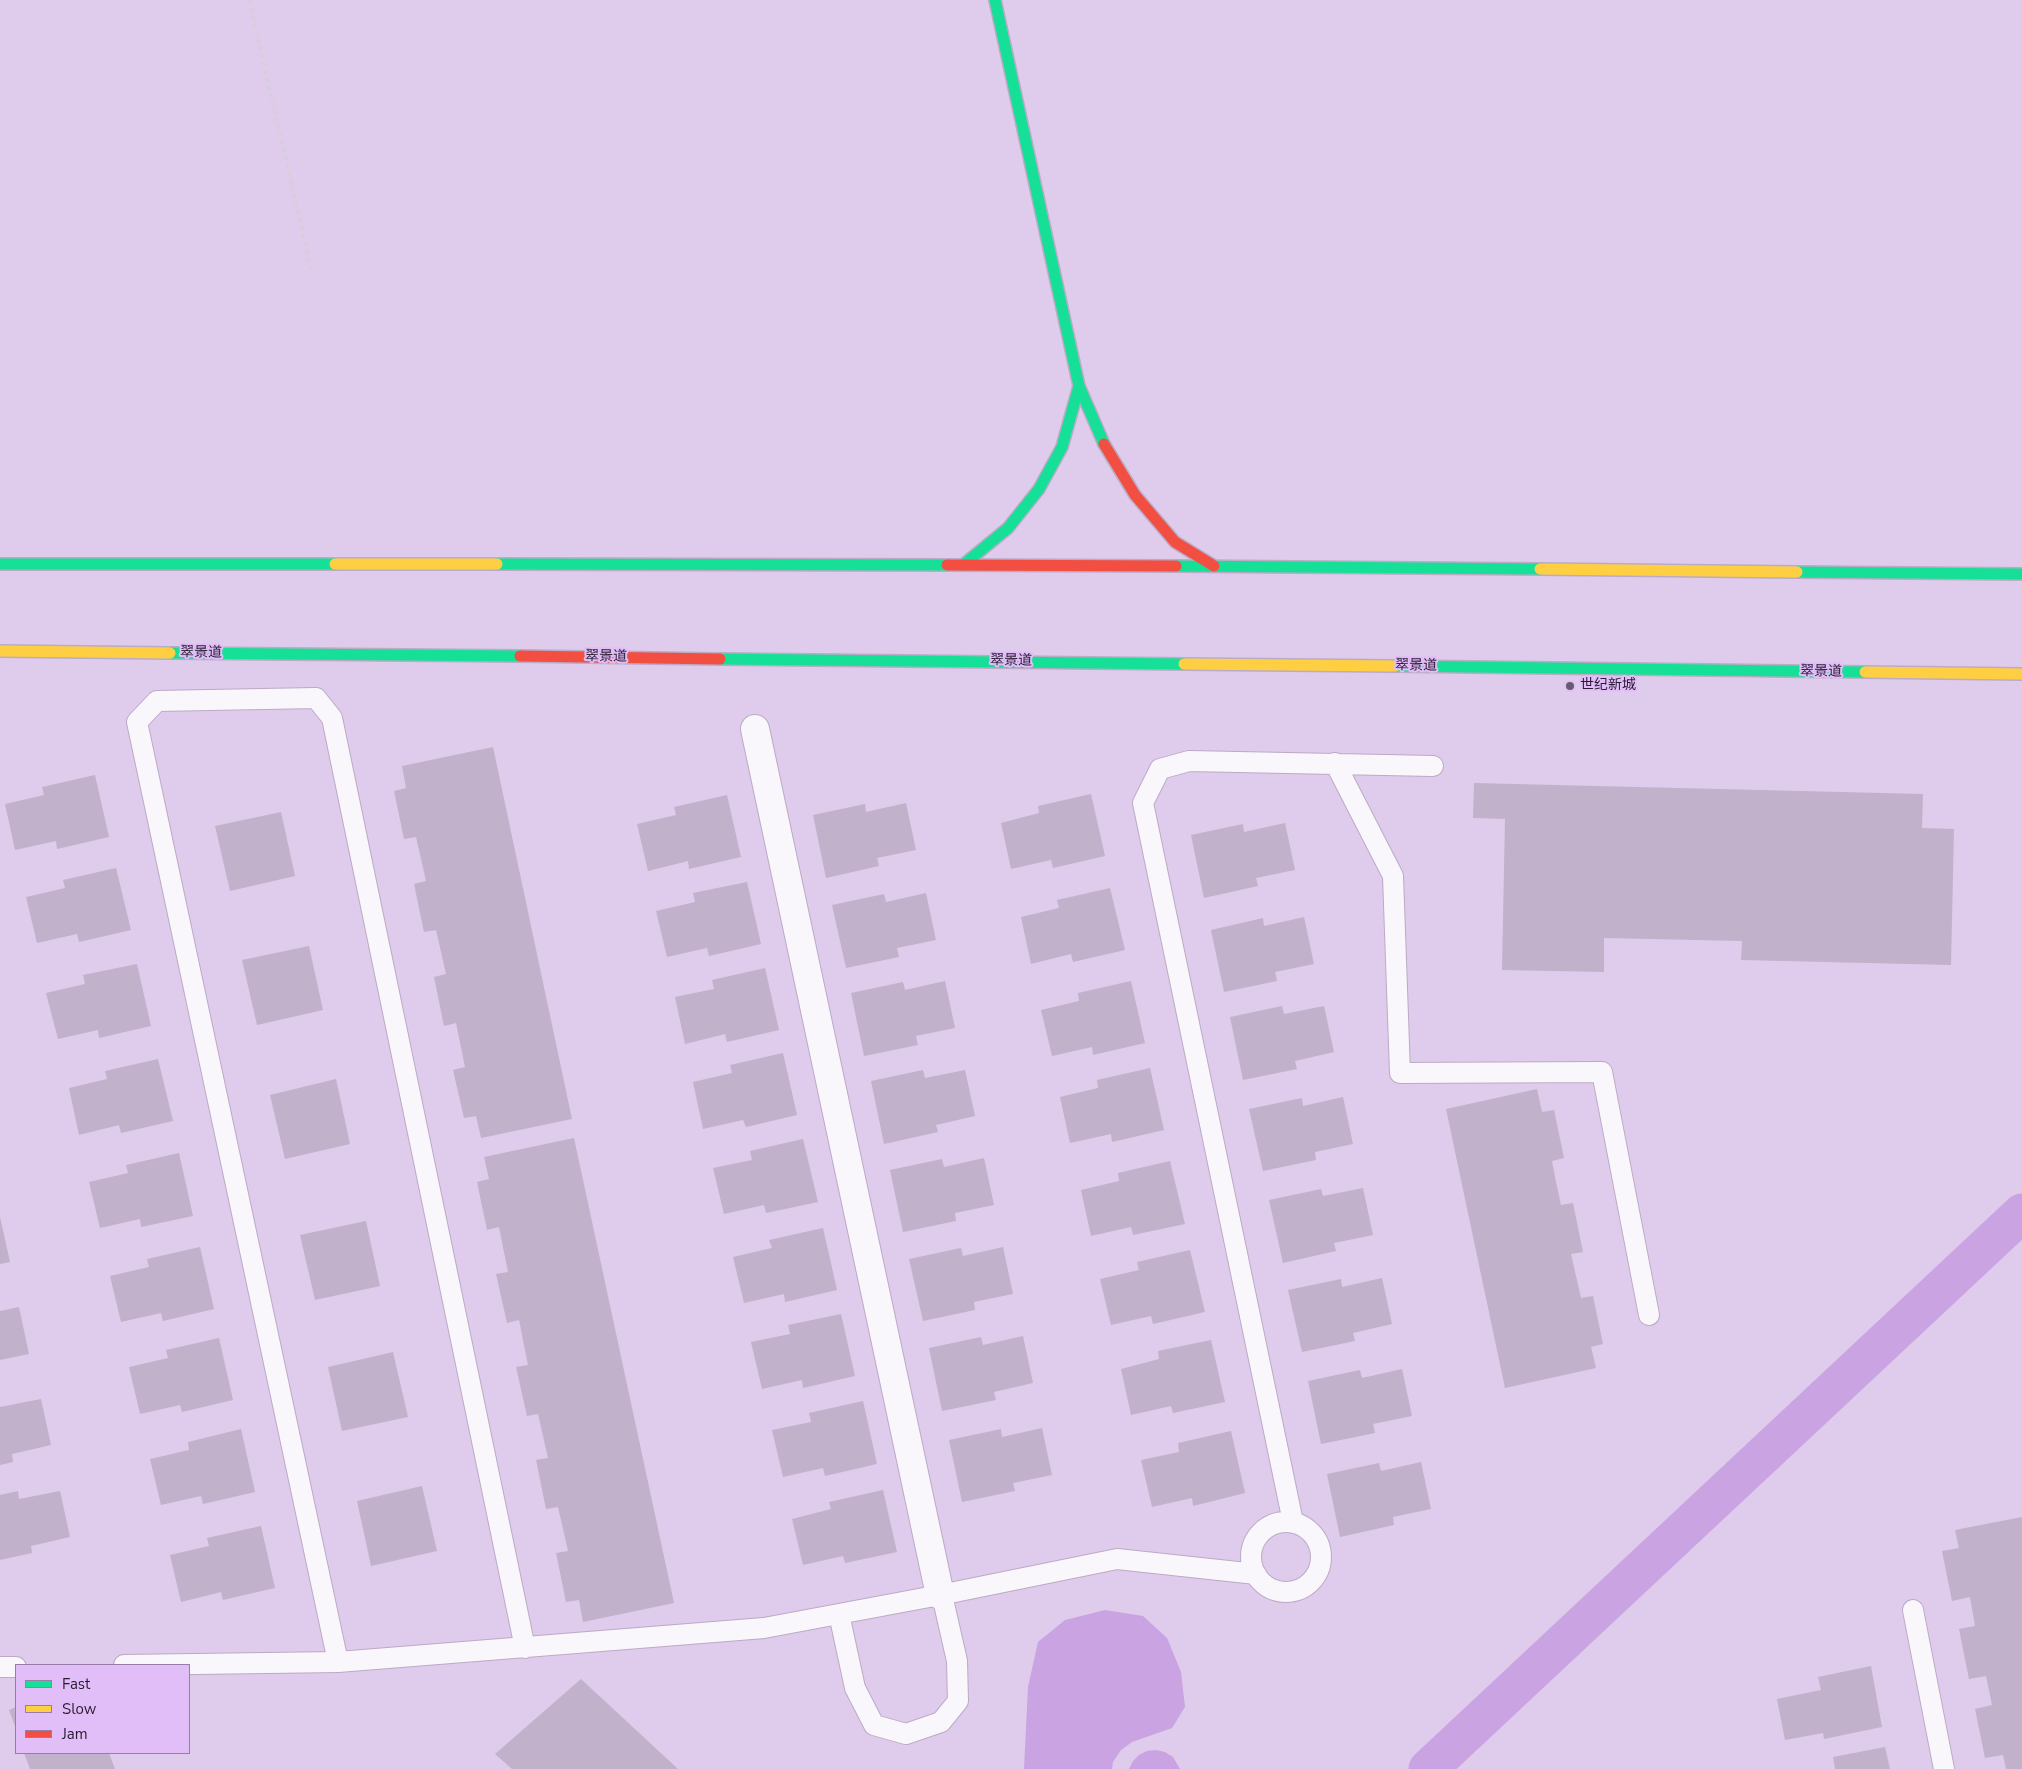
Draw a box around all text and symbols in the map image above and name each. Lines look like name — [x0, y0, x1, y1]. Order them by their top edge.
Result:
street label: 翠景道 — [180, 644, 222, 662]
street label: 翠景道 — [585, 648, 627, 666]
street label: 翠景道 — [990, 652, 1032, 670]
street label: 翠景道 — [1395, 657, 1437, 675]
street label: 翠景道 — [1800, 663, 1842, 681]
place label: 世纪新城 — [1580, 678, 1636, 694]
marker: 世纪新城 — [1564, 680, 1576, 692]
legend — [15, 1664, 190, 1754]
text: Fast — [62, 1674, 90, 1694]
text: Slow — [62, 1699, 96, 1719]
text: Jam — [62, 1724, 88, 1744]

